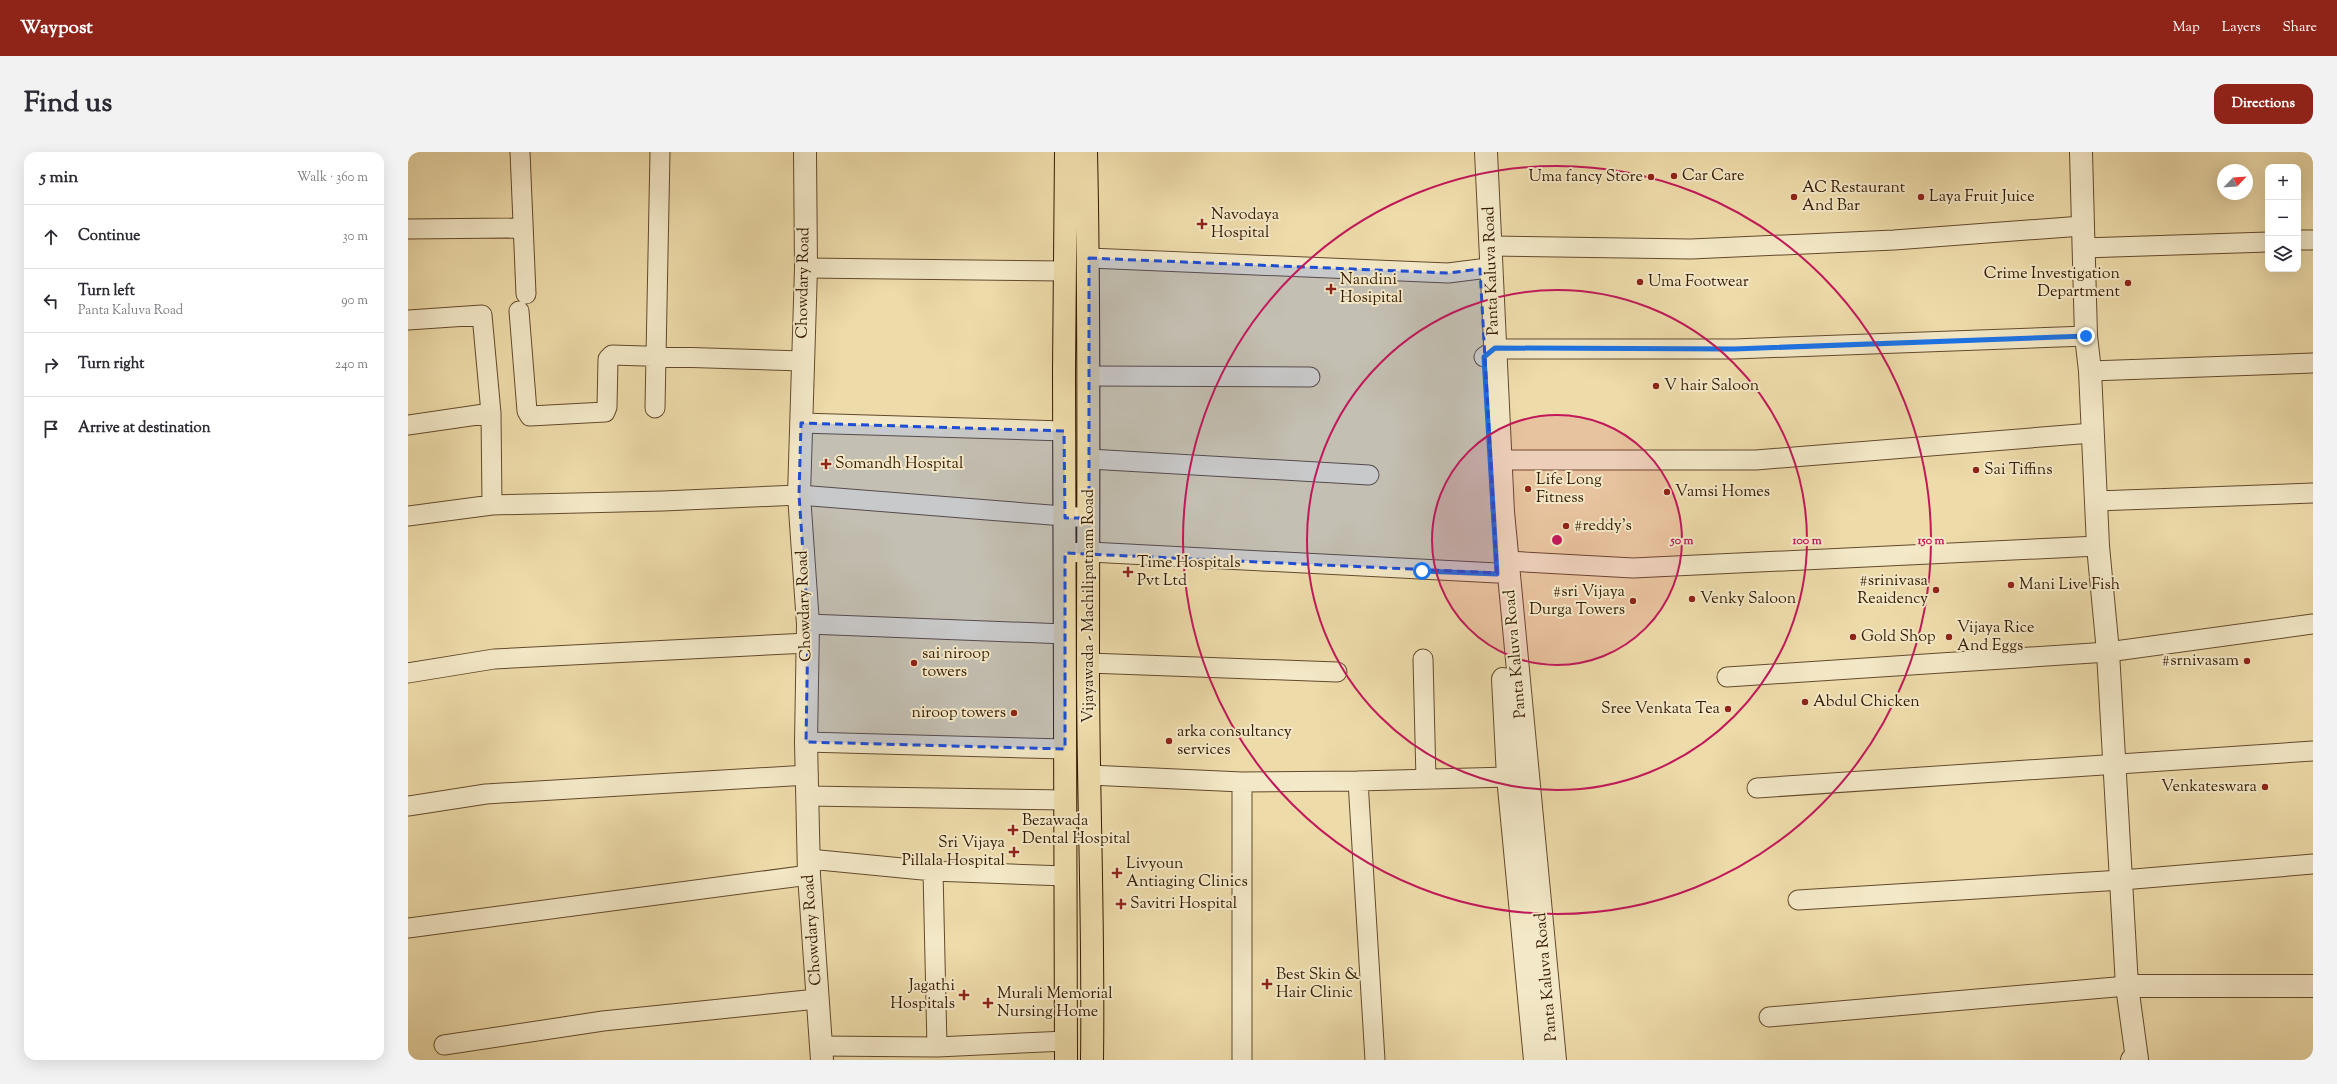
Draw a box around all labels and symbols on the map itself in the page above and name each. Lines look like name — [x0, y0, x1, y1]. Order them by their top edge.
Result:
north arrow — [2217, 164, 2253, 200]
place label: Car Care — [1682, 165, 1745, 188]
place label: Uma fancy Store — [1528, 166, 1643, 189]
marker: Car Care — [1669, 171, 1679, 181]
marker: Uma fancy Store — [1646, 172, 1656, 182]
place label: AC Restaurant And Bar — [1802, 177, 1906, 218]
place label: Laya Fruit Juice — [1929, 186, 2035, 209]
marker: AC Restaurant And Bar — [1789, 192, 1799, 202]
marker: Laya Fruit Juice — [1916, 192, 1926, 202]
place label: Navodaya Hospital — [1211, 204, 1280, 245]
street label: Panta Kaluva Road — [1478, 206, 1506, 336]
marker: Navodaya Hospital — [1196, 218, 1208, 230]
street label: Chowdary Road — [792, 227, 816, 339]
place label: Crime Investigation Department — [1984, 263, 2121, 304]
place label: Nandini Hosipital — [1340, 269, 1403, 310]
place label: Uma Footwear — [1648, 271, 1749, 294]
marker: Uma Footwear — [1635, 277, 1645, 287]
marker: Crime Investigation Department — [2123, 278, 2133, 288]
marker: Nandini Hosipital — [1325, 283, 1337, 295]
route end — [2077, 327, 2095, 345]
place label: V hair Saloon — [1664, 375, 1760, 398]
marker: V hair Saloon — [1651, 381, 1661, 391]
place label: Somandh Hospital — [835, 453, 964, 476]
marker: Somandh Hospital — [820, 458, 832, 470]
place label: Sai Tiffins — [1984, 459, 2052, 482]
marker: Sai Tiffins — [1971, 465, 1981, 475]
place label: Life Long Fitness — [1536, 469, 1602, 510]
place label: Vamsi Homes — [1675, 481, 1770, 504]
marker: Life Long Fitness — [1523, 484, 1533, 494]
marker: Vamsi Homes — [1662, 487, 1672, 497]
street label: Vijayawada - Machilipatnam Road — [1078, 489, 1101, 723]
place label: #reddy's — [1574, 515, 1632, 538]
marker: #reddy's — [1561, 521, 1571, 531]
text: 50 m — [1670, 532, 1694, 550]
text: 100 m — [1791, 532, 1822, 550]
text: 150 m — [1916, 532, 1945, 550]
centre of rings — [1550, 533, 1564, 547]
street label: Chowdary Road — [792, 550, 818, 662]
place label: Time Hospitals Pvt Ltd — [1137, 552, 1241, 593]
route start — [1413, 562, 1431, 580]
marker: Time Hospitals Pvt Ltd — [1122, 566, 1134, 578]
place label: #srinivasa Reaidency — [1857, 570, 1929, 611]
place label: Mani Live Fish — [2019, 574, 2121, 597]
marker: Mani Live Fish — [2006, 580, 2016, 590]
place label: #sri Vijaya Durga Towers — [1529, 581, 1626, 622]
marker: #srinivasa Reaidency — [1931, 585, 1941, 595]
place label: Venky Saloon — [1700, 588, 1797, 611]
street label: Panta Kaluva Road — [1499, 589, 1533, 719]
marker: Venky Saloon — [1687, 594, 1697, 604]
marker: #sri Vijaya Durga Towers — [1628, 596, 1638, 606]
place label: Vijaya Rice And Eggs — [1957, 617, 2034, 658]
place label: Gold Shop — [1861, 626, 1936, 649]
marker: Gold Shop — [1848, 632, 1858, 642]
marker: Vijaya Rice And Eggs — [1944, 632, 1954, 642]
place label: sai niroop towers — [922, 643, 990, 684]
place label: #srnivasam — [2162, 650, 2239, 673]
marker: #srnivasam — [2242, 656, 2252, 666]
marker: sai niroop towers — [909, 658, 919, 668]
place label: Abdul Chicken — [1813, 691, 1920, 714]
marker: Abdul Chicken — [1800, 697, 1810, 707]
place label: Sree Venkata Tea — [1601, 698, 1721, 721]
place label: niroop towers — [911, 702, 1006, 725]
marker: Sree Venkata Tea — [1723, 704, 1733, 714]
marker: niroop towers — [1009, 708, 1019, 718]
place label: arka consultancy services — [1177, 721, 1292, 762]
marker: arka consultancy services — [1164, 736, 1174, 746]
place label: Venkateswara — [2161, 776, 2258, 799]
marker: Venkateswara — [2260, 782, 2270, 792]
place label: Bezawada Dental Hospital — [1022, 810, 1131, 851]
marker: Bezawada Dental Hospital — [1007, 824, 1019, 836]
place label: Sri Vijaya Pillala Hospital — [902, 832, 1006, 873]
marker: Sri Vijaya Pillala Hospital — [1008, 846, 1020, 858]
place label: Livyoun Antiaging Clinics — [1126, 853, 1248, 894]
marker: Livyoun Antiaging Clinics — [1111, 867, 1123, 879]
street label: Chowdary Road — [798, 874, 828, 986]
place label: Savitri Hospital — [1130, 893, 1238, 916]
marker: Savitri Hospital — [1115, 898, 1127, 910]
street label: Panta Kaluva Road — [1530, 912, 1564, 1042]
place label: Best Skin & Hair Clinic — [1276, 964, 1360, 1005]
place label: Jagathi Hospitals — [890, 975, 955, 1016]
marker: Best Skin & Hair Clinic — [1261, 978, 1273, 990]
place label: Murali Memorial Nursing Home — [997, 983, 1113, 1024]
marker: Jagathi Hospitals — [958, 989, 970, 1001]
marker: Murali Memorial Nursing Home — [982, 997, 994, 1009]

